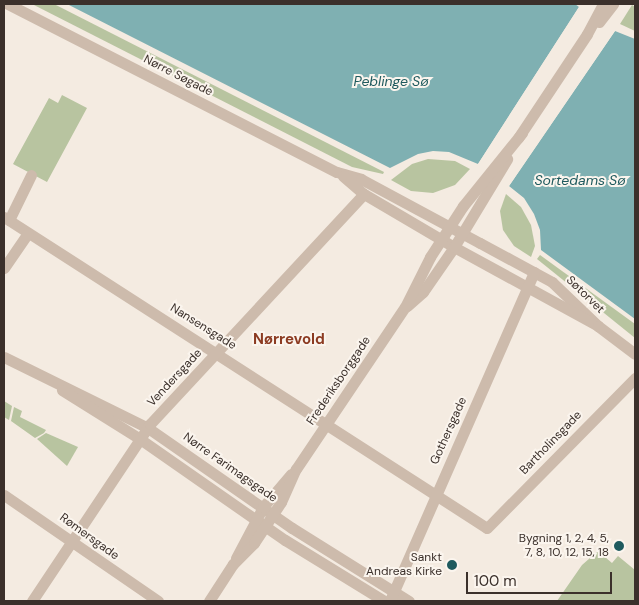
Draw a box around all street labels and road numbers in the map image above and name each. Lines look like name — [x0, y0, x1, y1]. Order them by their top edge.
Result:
street label: Nørre Søgade — [141, 52, 215, 100]
street label: Søtorvet — [563, 273, 607, 317]
street label: Nansensgade — [167, 301, 239, 353]
street label: Frederiksborggade — [304, 334, 374, 428]
street label: Vendersgade — [145, 346, 205, 410]
street label: Gothersgade — [428, 395, 470, 467]
street label: Bartholinsgade — [517, 408, 585, 478]
street label: Nørre Farimagsgade — [180, 430, 280, 506]
street label: Rømersgade — [57, 511, 121, 563]

